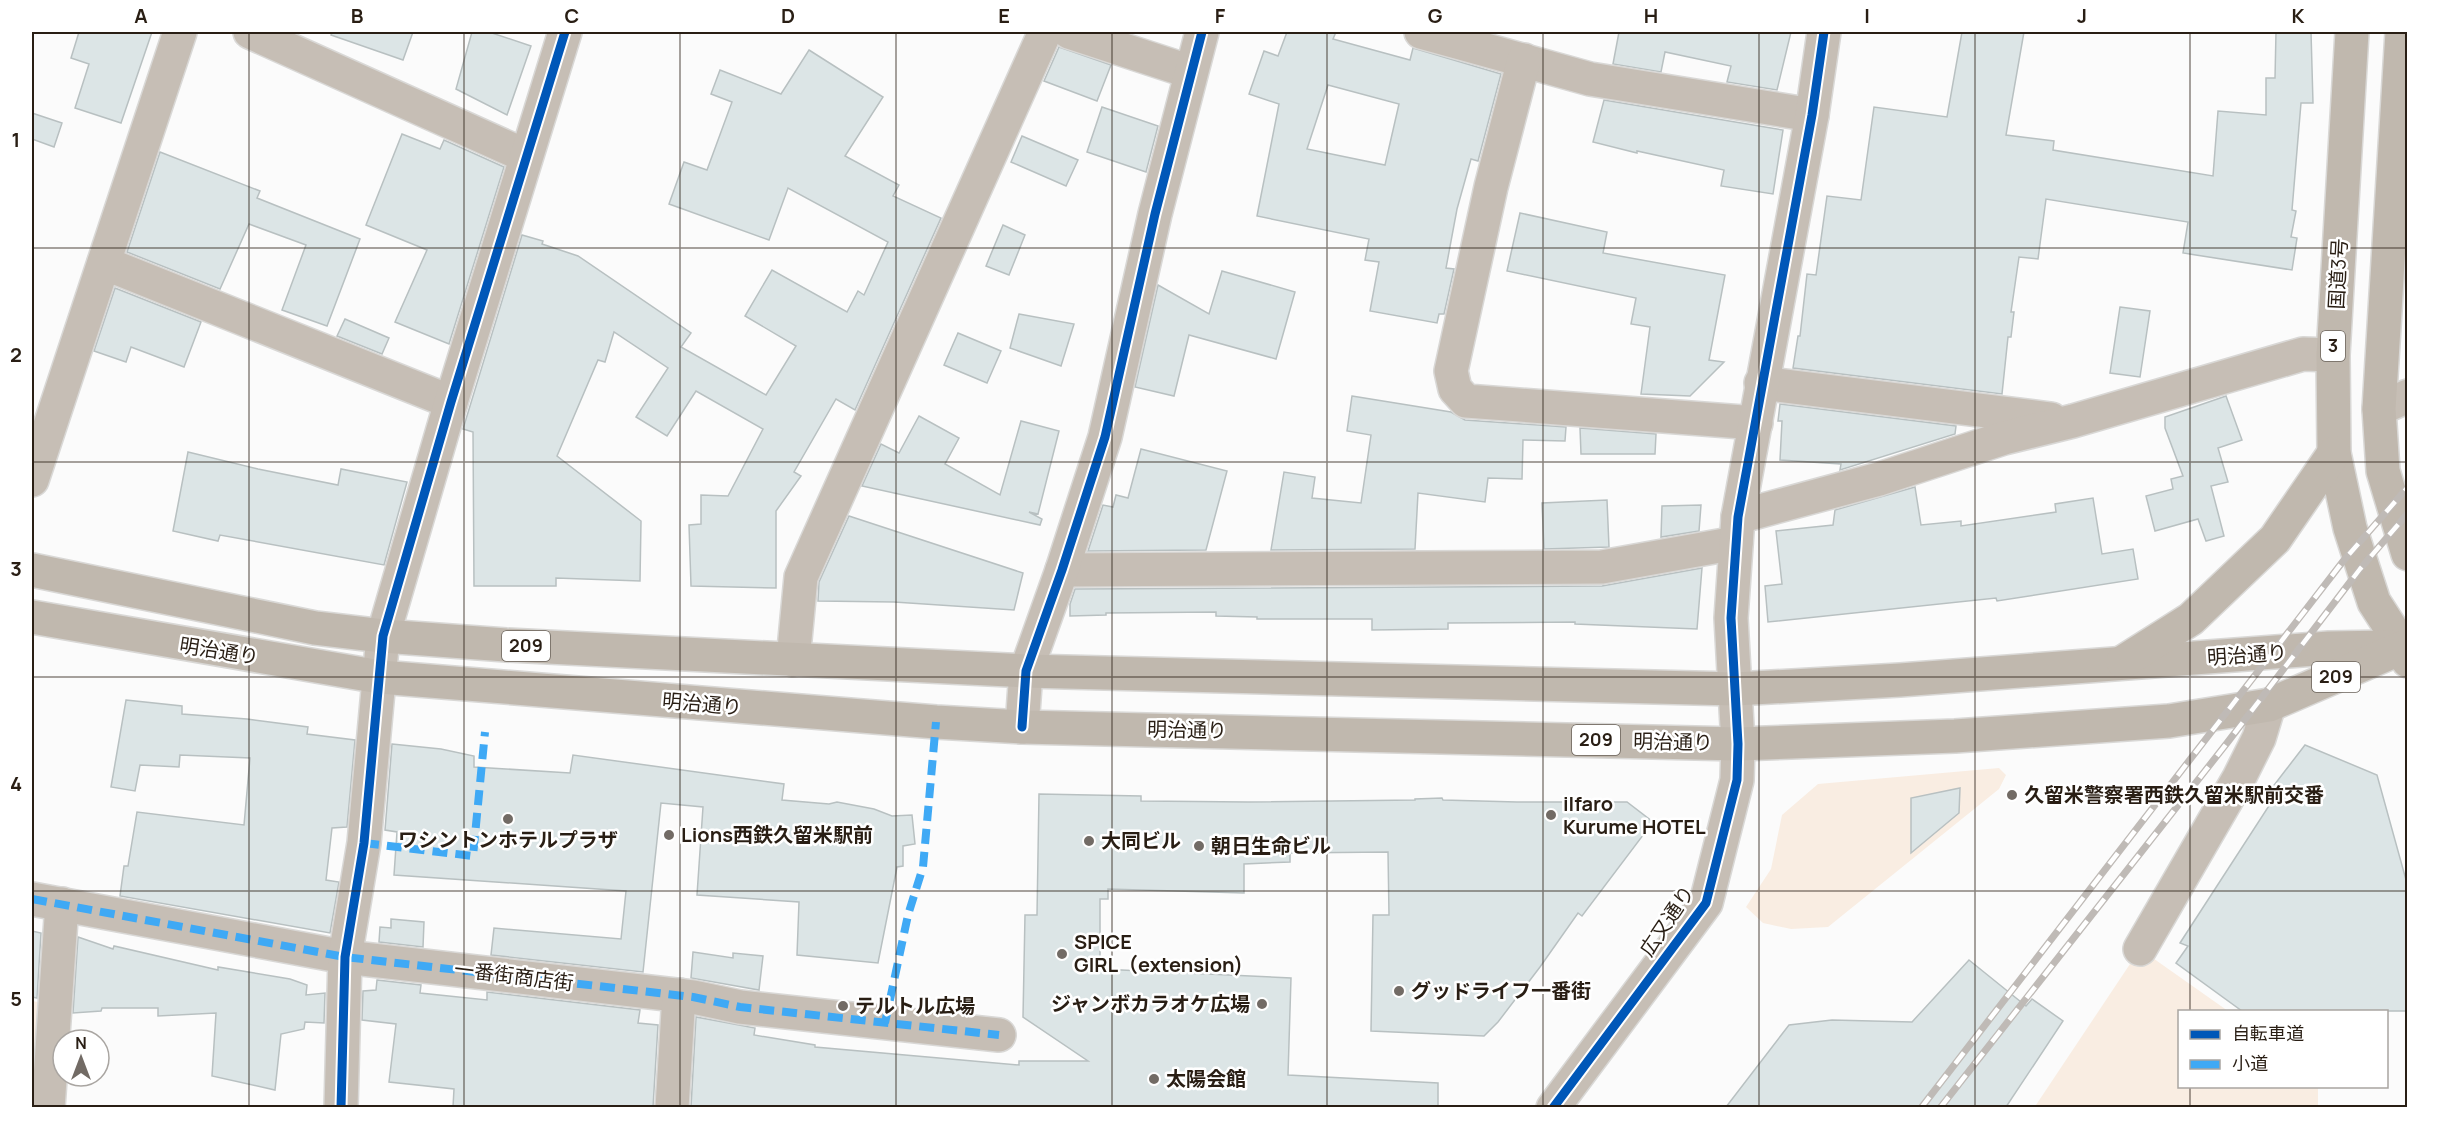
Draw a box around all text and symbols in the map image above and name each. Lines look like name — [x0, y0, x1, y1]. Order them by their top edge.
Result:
text: A — [134, 2, 148, 29]
text: B — [351, 2, 364, 29]
text: C — [565, 2, 579, 29]
text: D — [781, 2, 795, 29]
text: E — [998, 2, 1010, 29]
text: F — [1215, 2, 1226, 29]
text: G — [1428, 2, 1443, 29]
text: H — [1644, 2, 1658, 29]
text: I — [1864, 2, 1870, 29]
text: J — [2077, 2, 2087, 29]
text: K — [2292, 2, 2305, 29]
text: 1 — [12, 126, 20, 153]
street label: 国道3号 — [2322, 238, 2353, 310]
road number: 3 — [2321, 331, 2345, 361]
text: 2 — [10, 341, 22, 368]
text: 3 — [10, 555, 22, 582]
street label: 明治通り — [177, 631, 261, 670]
road number: 209 — [502, 631, 550, 661]
street label: 明治通り — [2206, 638, 2288, 671]
road number: 209 — [2312, 662, 2360, 692]
street label: 明治通り — [661, 687, 743, 720]
street label: 明治通り — [1147, 715, 1227, 744]
road number: 209 — [1572, 725, 1620, 755]
street label: 明治通り — [1633, 727, 1713, 756]
text: 4 — [10, 770, 22, 797]
place label: 久留米警察署西鉄久留米駅前交番 — [2024, 781, 2324, 808]
marker: 久留米警察署西鉄久留米駅前交番 — [2005, 788, 2019, 802]
place label: ilfaro Kurume HOTEL — [1563, 790, 1706, 840]
marker: ilfaro Kurume HOTEL — [1544, 808, 1558, 822]
marker: ワシントンホテルプラザ — [501, 812, 515, 826]
place label: Lions西鉄久留米駅前 — [681, 821, 873, 848]
place label: ワシントンホテルプラザ — [398, 826, 618, 853]
place label: 大同ビル — [1101, 827, 1181, 854]
marker: Lions西鉄久留米駅前 — [662, 828, 676, 842]
place label: 朝日生命ビル — [1211, 832, 1331, 859]
marker: 大同ビル — [1082, 834, 1096, 848]
marker: 朝日生命ビル — [1192, 839, 1206, 853]
street label: 広又通り — [1633, 880, 1700, 961]
place label: SPICE GIRL（extension) — [1074, 928, 1243, 978]
marker: SPICE GIRL（extension) — [1055, 947, 1069, 961]
street label: 一番街商店街 — [453, 955, 575, 996]
place label: グッドライフ一番街 — [1411, 977, 1591, 1004]
marker: グッドライフ一番街 — [1392, 984, 1406, 998]
text: 5 — [10, 985, 22, 1012]
place label: ジャンボカラオケ広場 — [1051, 990, 1250, 1017]
place label: テルトル広場 — [855, 992, 975, 1019]
marker: ジャンボカラオケ広場 — [1255, 997, 1269, 1011]
marker: テルトル広場 — [836, 999, 850, 1013]
legend — [2178, 1010, 2388, 1088]
text: 自転車道 — [2232, 1021, 2304, 1045]
north arrow — [51, 1028, 111, 1088]
text: N — [75, 1032, 87, 1054]
text: 小道 — [2232, 1051, 2268, 1075]
place label: 太陽会館 — [1166, 1065, 1246, 1092]
marker: 太陽会館 — [1147, 1072, 1161, 1086]

